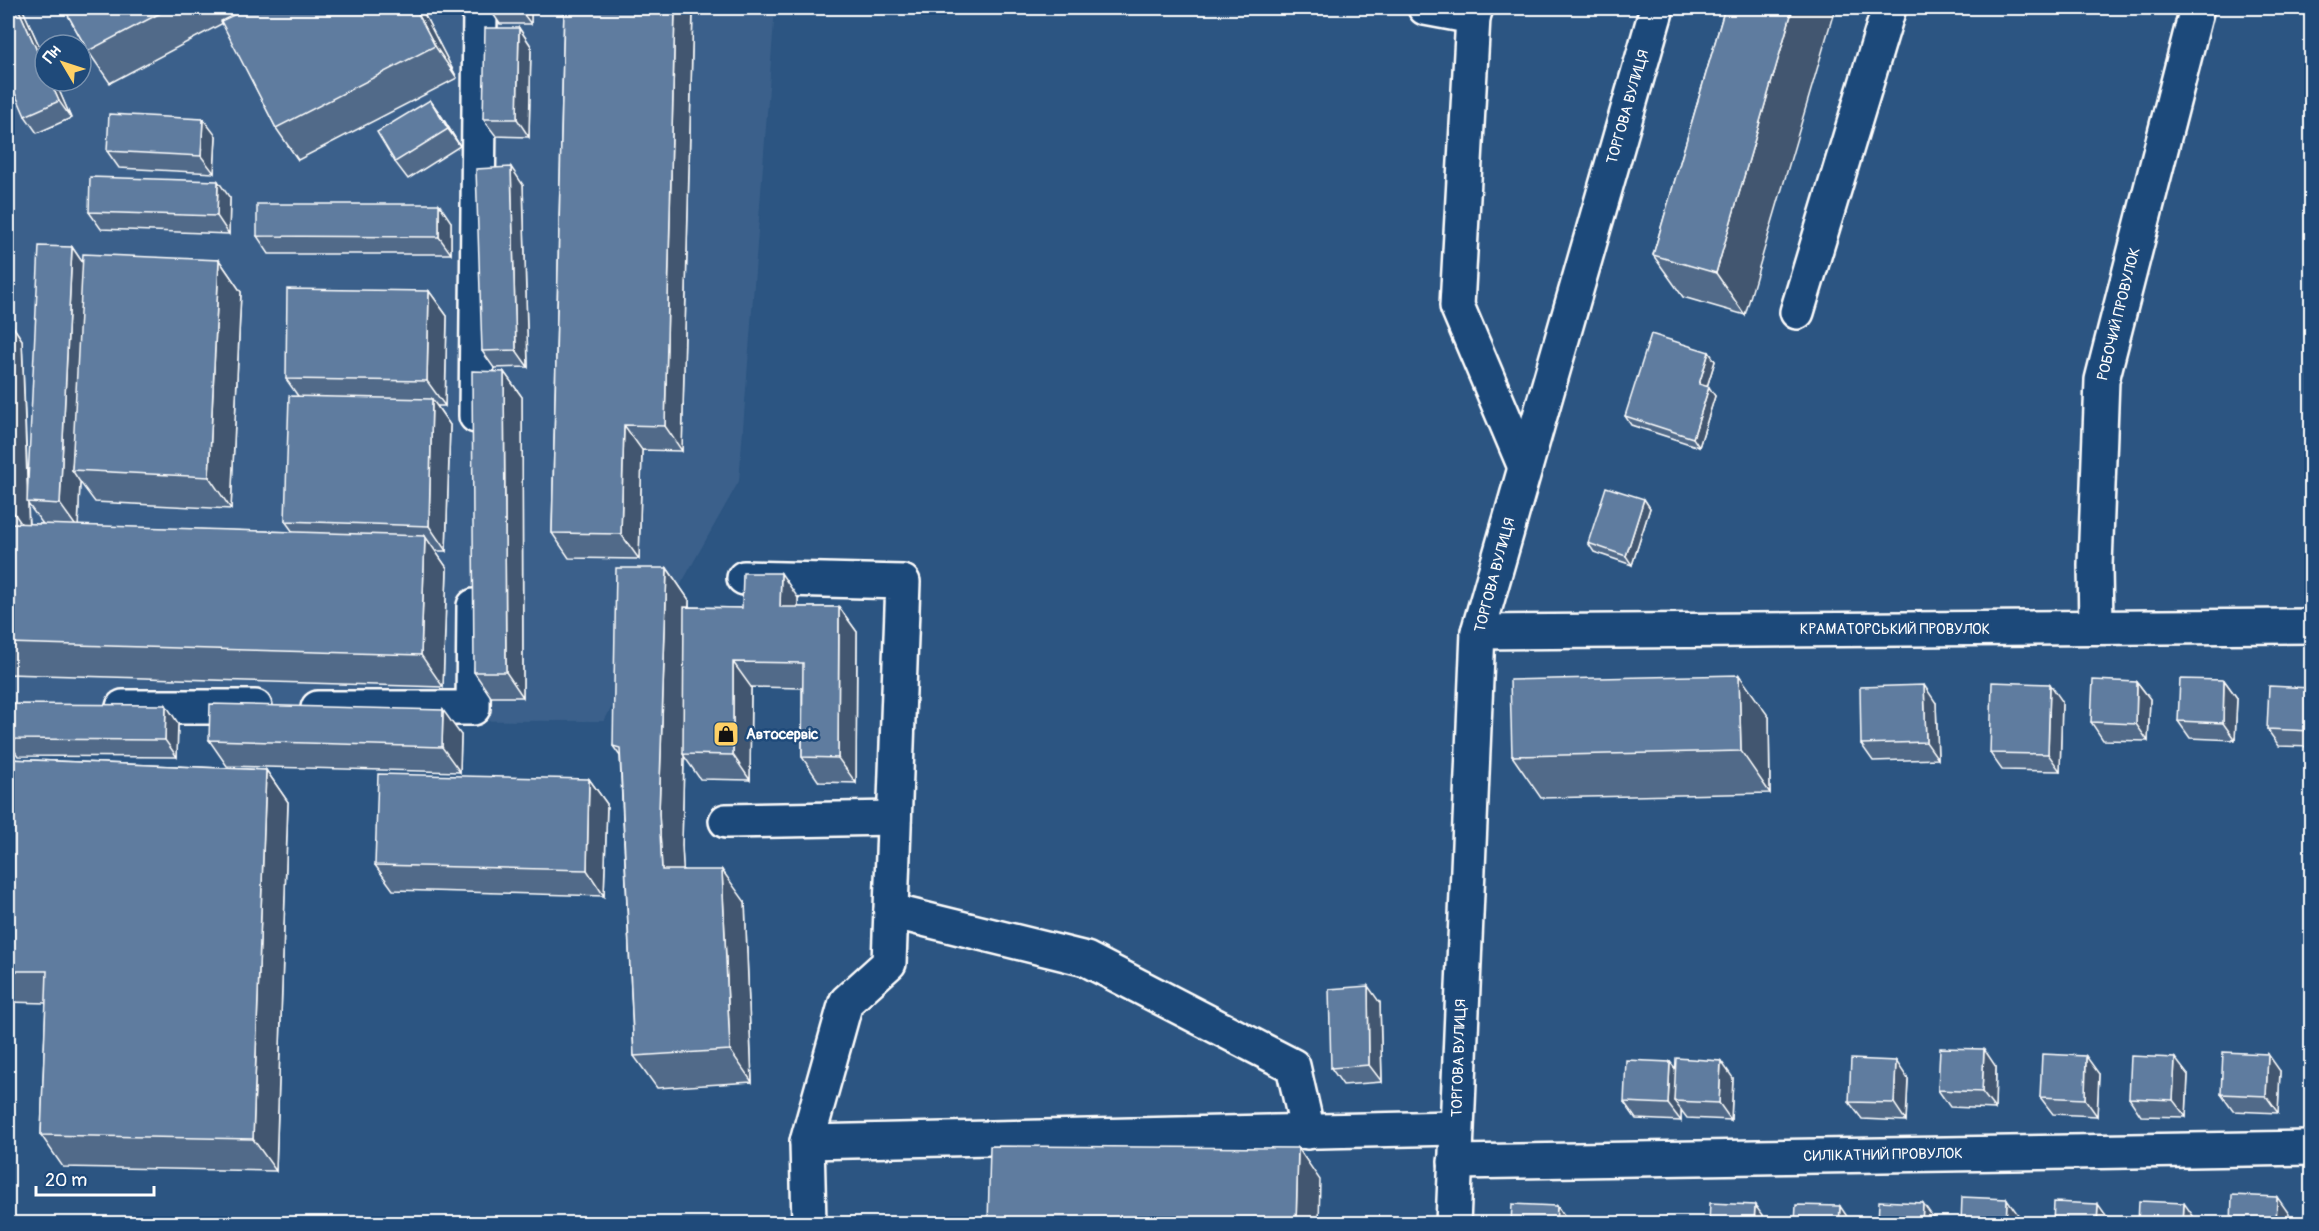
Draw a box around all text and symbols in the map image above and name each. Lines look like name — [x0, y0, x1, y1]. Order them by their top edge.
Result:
north arrow — [33, 33, 93, 93]
text: Пн — [39, 41, 65, 67]
street label: ТОРГОВА ВУЛИЦЯ — [1603, 48, 1653, 166]
street label: РОБОЧИЙ ПРОВУЛОК — [2093, 246, 2145, 382]
street label: ТОРГОВА ВУЛИЦЯ — [1471, 515, 1519, 635]
street label: КРАМАТОРСЬКИЙ ПРОВУЛОК — [1800, 620, 1990, 639]
shop icon: Автосервіс — [711, 719, 741, 749]
place label: Автосервіс — [746, 725, 819, 744]
street label: ТОРГОВА ВУЛИЦЯ — [1447, 999, 1471, 1117]
street label: СИЛІКАТНИЙ ПРОВУЛОК — [1803, 1144, 1963, 1166]
scale bar — [36, 1159, 154, 1197]
text: 20 m — [45, 1169, 87, 1192]

